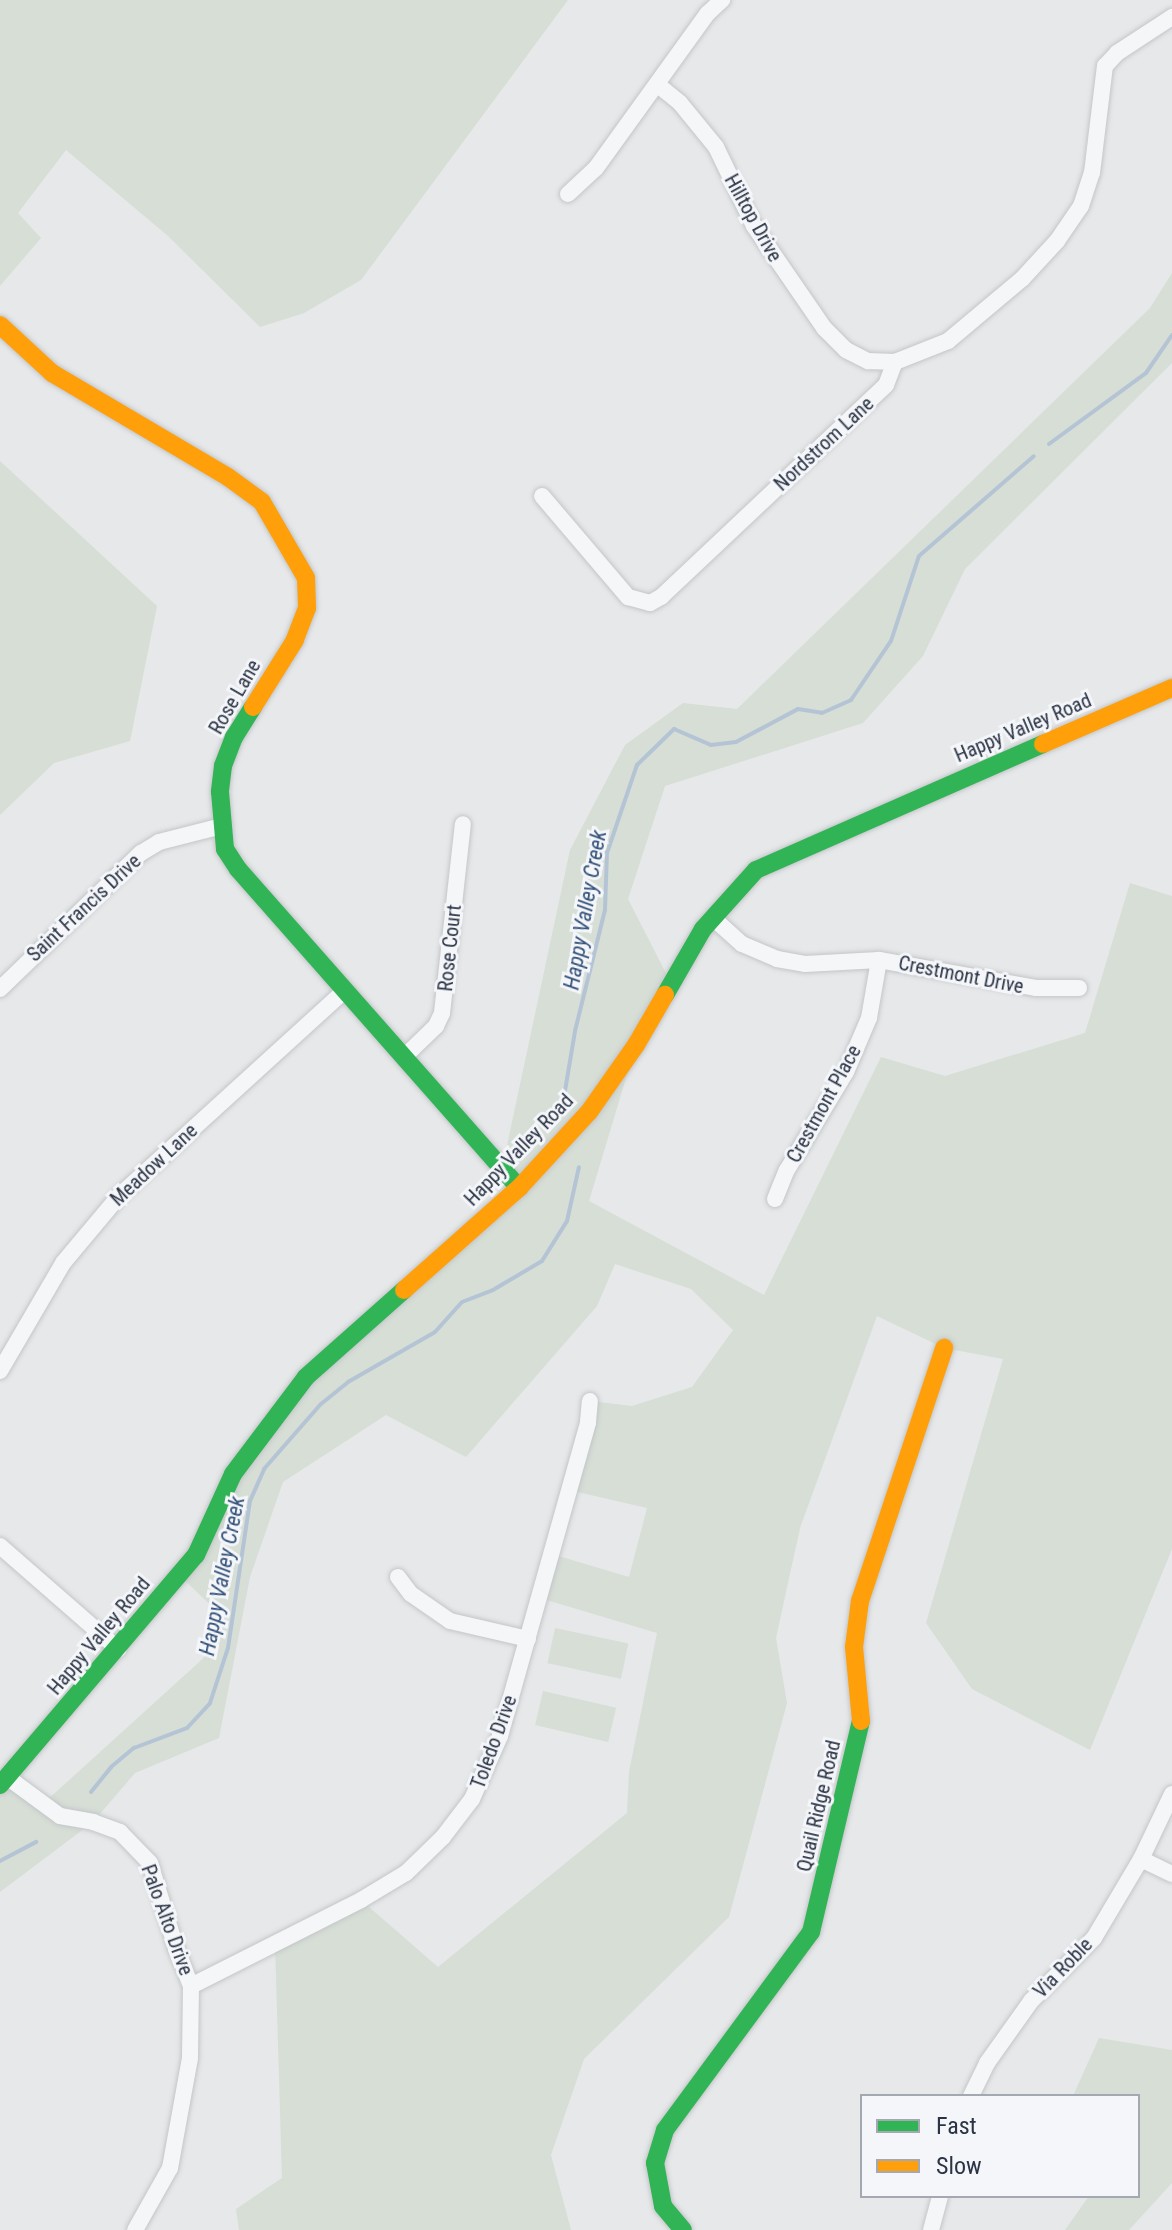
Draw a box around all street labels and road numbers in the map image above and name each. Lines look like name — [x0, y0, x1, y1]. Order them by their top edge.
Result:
street label: Hilltop Drive — [719, 170, 787, 266]
street label: Nordstrom Lane — [769, 392, 879, 496]
street label: Rose Lane — [204, 656, 266, 738]
street label: Happy Valley Road — [951, 688, 1095, 768]
street label: Saint Francis Drive — [22, 849, 146, 967]
street label: Rose Court — [434, 903, 466, 993]
street label: Crestmont Drive — [896, 951, 1026, 999]
street label: Crestmont Place — [782, 1041, 866, 1167]
street label: Happy Valley Road — [460, 1089, 578, 1211]
street label: Meadow Lane — [106, 1119, 202, 1211]
street label: Happy Valley Road — [43, 1572, 155, 1700]
street label: Toledo Drive — [466, 1692, 522, 1792]
street label: Quail Ridge Road — [792, 1738, 846, 1874]
street label: Palo Alto Drive — [136, 1861, 198, 1979]
street label: Via Roble — [1029, 1933, 1097, 2003]

